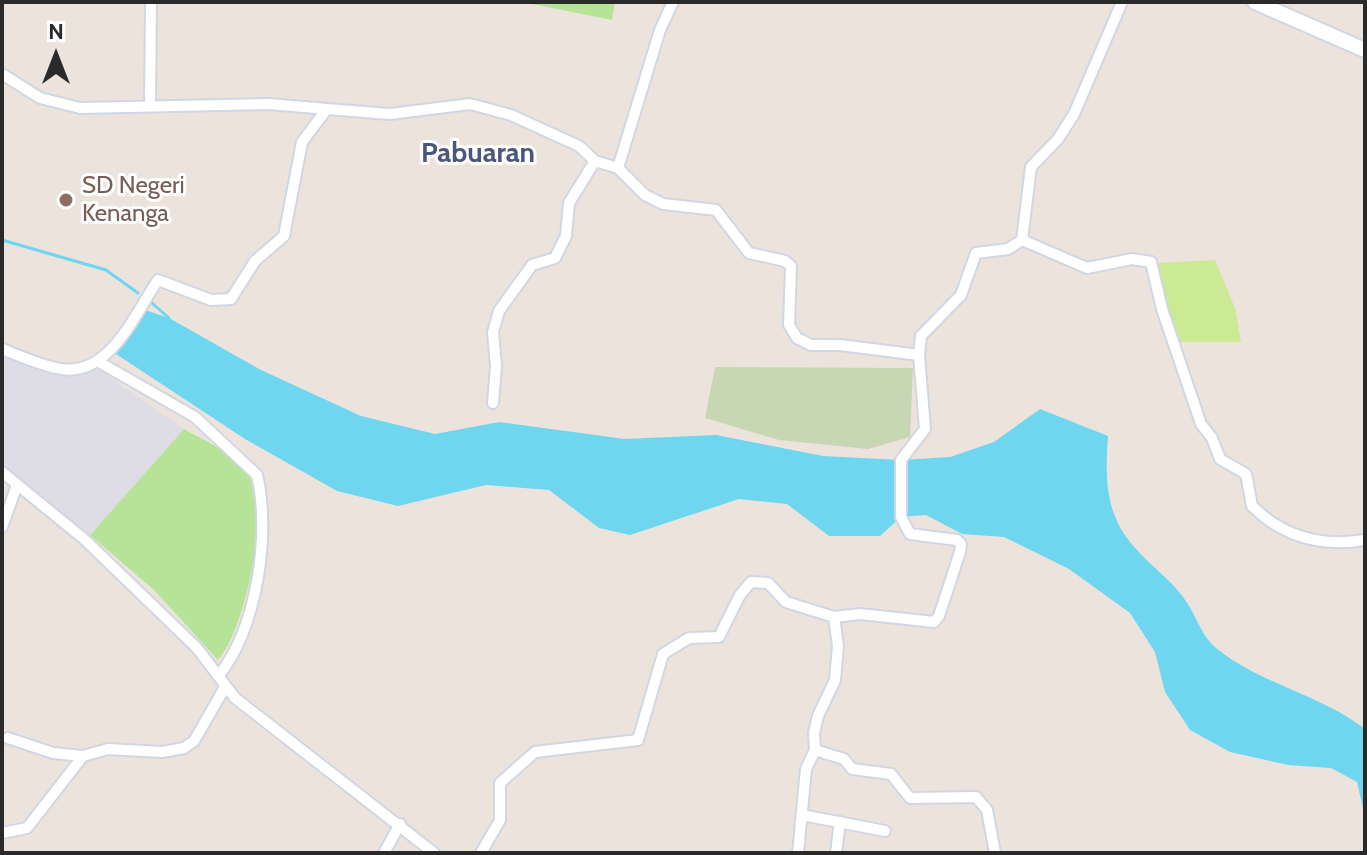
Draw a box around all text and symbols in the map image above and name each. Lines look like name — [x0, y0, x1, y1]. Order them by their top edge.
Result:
north arrow — [16, 16, 96, 96]
text: N — [48, 18, 64, 45]
district label: Pabuaran — [421, 137, 535, 171]
place label: SD Negeri Kenanga — [82, 172, 185, 228]
marker: SD Negeri Kenanga — [57, 191, 75, 209]

